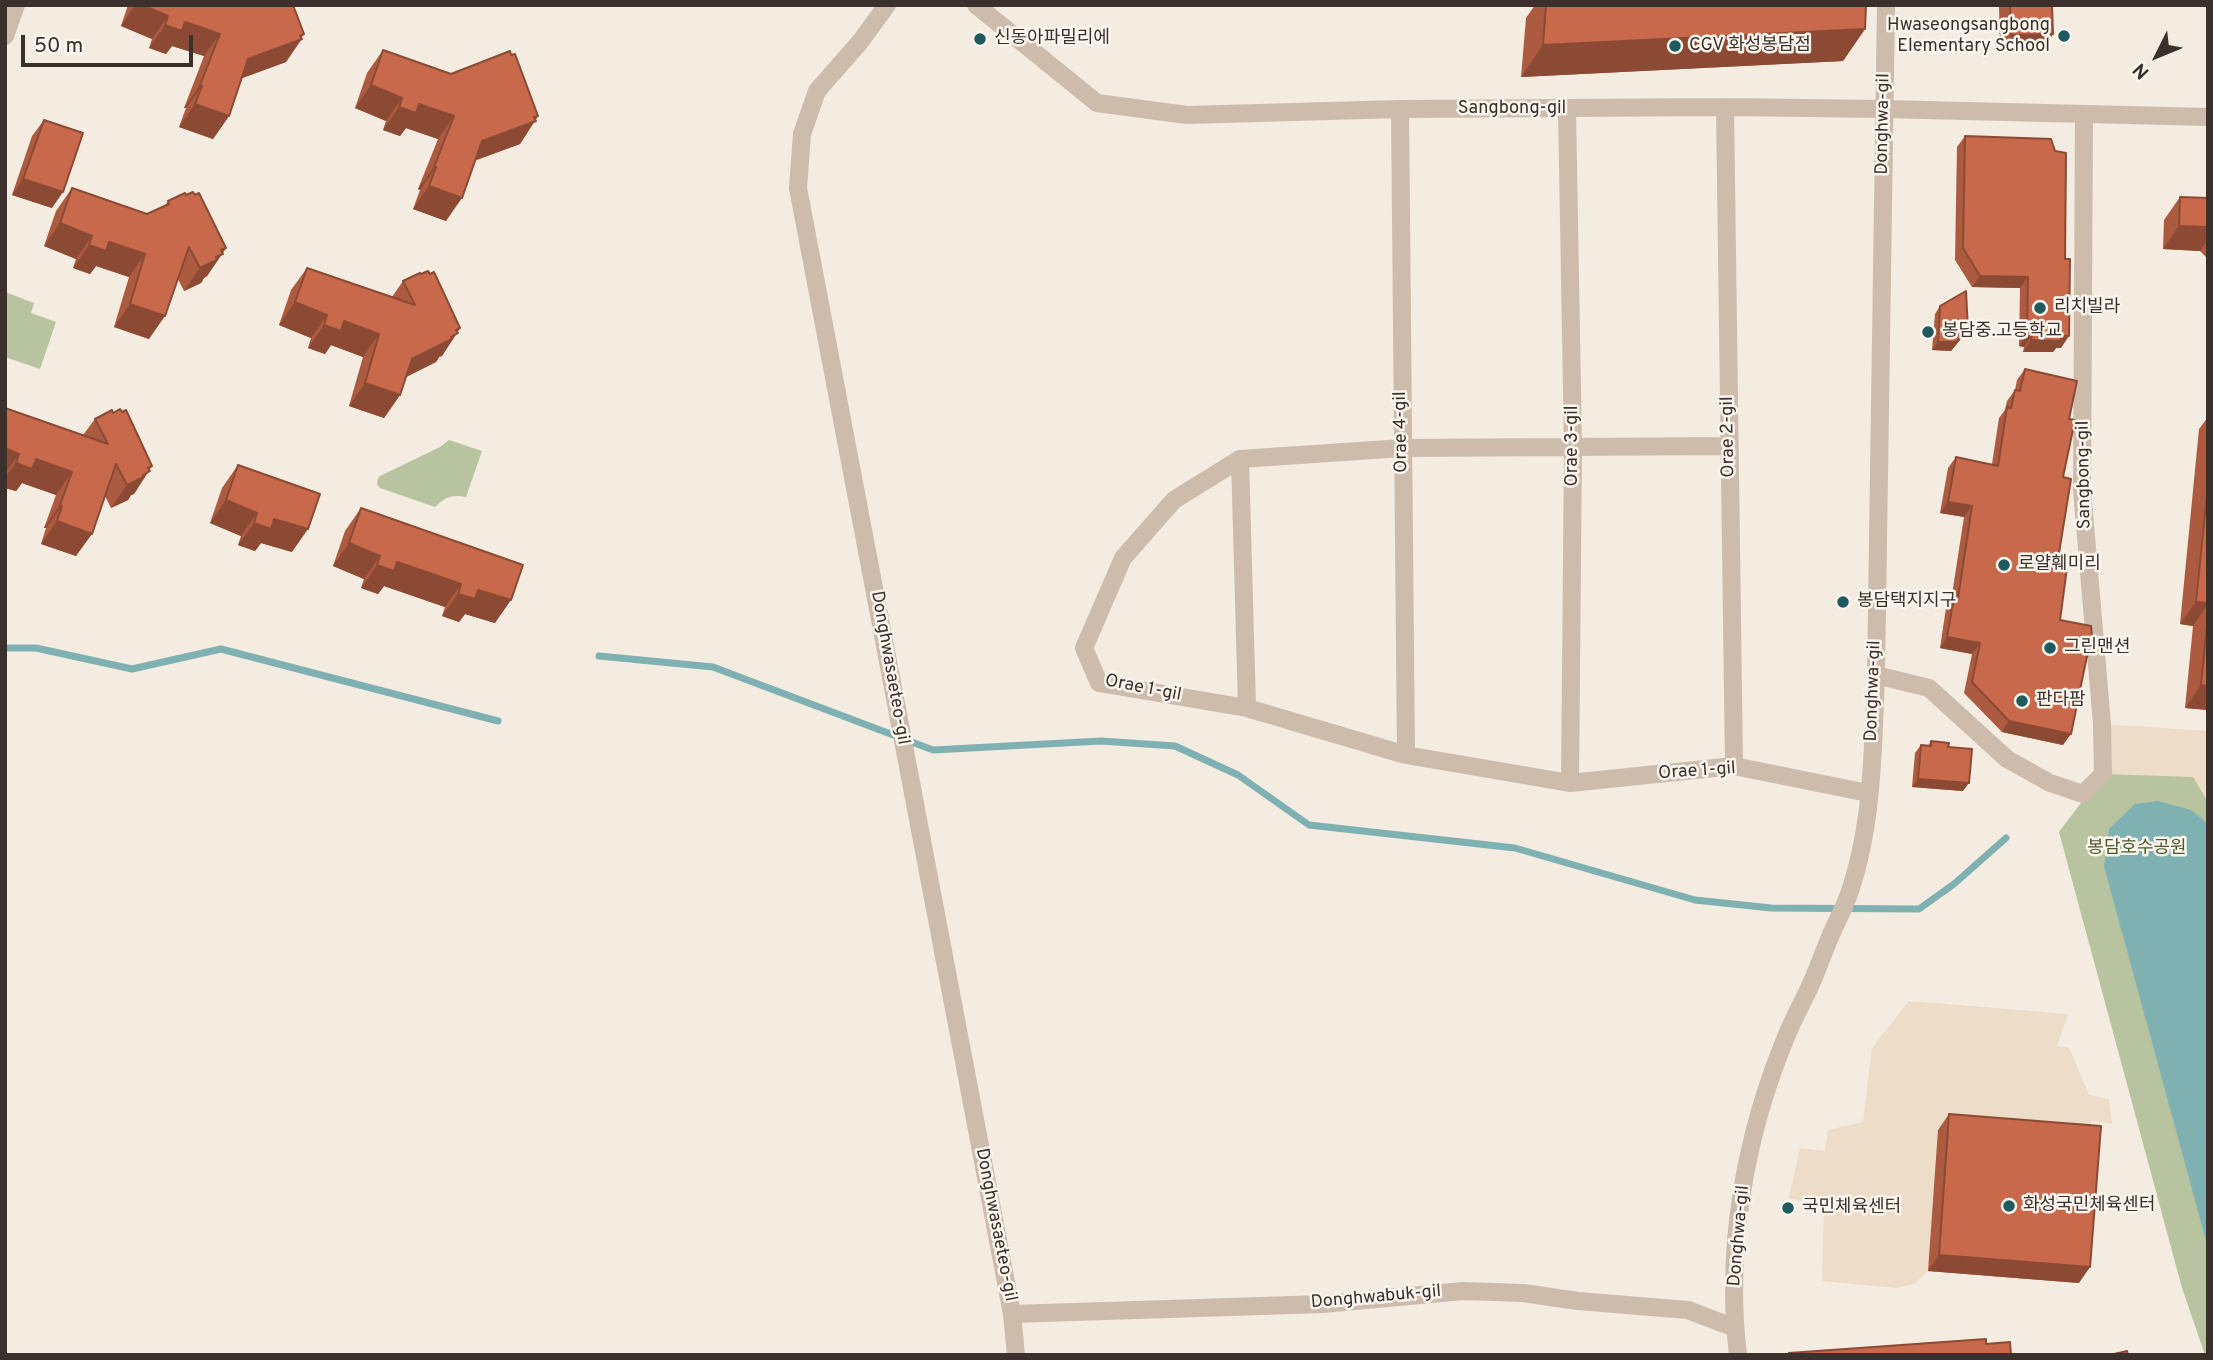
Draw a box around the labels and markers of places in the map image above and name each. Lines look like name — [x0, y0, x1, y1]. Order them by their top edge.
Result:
place label: Hwaseongsangbong Elementary School — [1887, 15, 2050, 58]
place label: 신동아파밀리에 — [994, 28, 1110, 50]
marker: Hwaseongsangbong Elementary School — [2056, 28, 2072, 44]
marker: 신동아파밀리에 — [972, 31, 988, 47]
place label: CGV 화성봉담점 — [1689, 35, 1811, 57]
marker: CGV 화성봉담점 — [1667, 38, 1683, 54]
place label: 리치빌라 — [2054, 297, 2120, 319]
marker: 리치빌라 — [2032, 300, 2048, 316]
place label: 봉담중.고등학교 — [1942, 321, 2062, 343]
marker: 봉담중.고등학교 — [1920, 324, 1936, 340]
place label: 로얄훼미리 — [2018, 554, 2101, 576]
marker: 로얄훼미리 — [1996, 557, 2012, 573]
place label: 봉담택지지구 — [1857, 591, 1956, 613]
marker: 봉담택지지구 — [1835, 594, 1851, 610]
place label: 그린맨션 — [2064, 637, 2130, 659]
marker: 그린맨션 — [2042, 640, 2058, 656]
place label: 판다팜 — [2036, 690, 2086, 712]
marker: 판다팜 — [2014, 693, 2030, 709]
place label: 화성국민체육센터 — [2023, 1195, 2155, 1217]
place label: 국민체육센터 — [1802, 1197, 1901, 1219]
marker: 화성국민체육센터 — [2001, 1198, 2017, 1214]
marker: 국민체육센터 — [1780, 1200, 1796, 1216]

